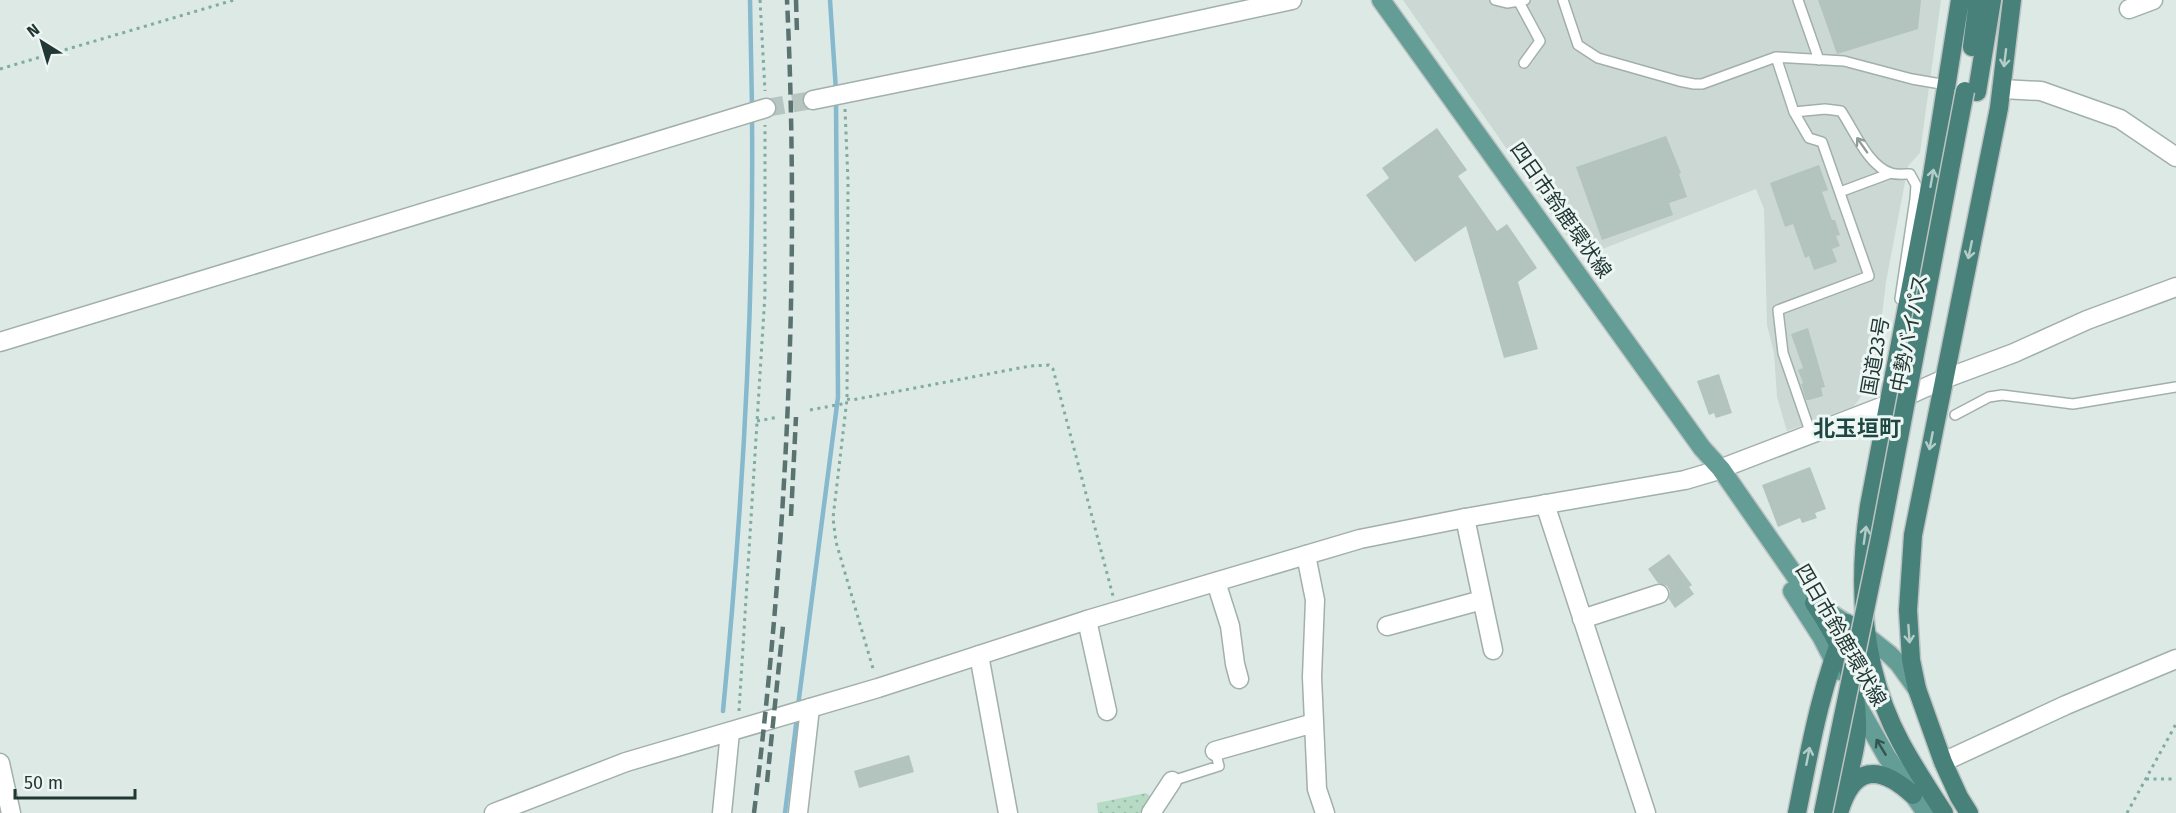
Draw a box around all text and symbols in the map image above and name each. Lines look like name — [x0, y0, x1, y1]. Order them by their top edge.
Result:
north arrow — [12, 12, 72, 72]
text: N — [23, 20, 43, 41]
one-way arrow — [2000, 48, 2011, 67]
one-way arrow — [1856, 137, 1868, 154]
street label: 四日市鈴鹿環状線 — [1505, 138, 1617, 282]
one-way arrow — [1927, 168, 1938, 188]
one-way arrow — [1964, 239, 1975, 259]
street label: 中勢バイパス — [1886, 272, 1932, 394]
street label: 国道23号 — [1856, 315, 1894, 397]
district label: 北玉垣町 — [1813, 415, 1901, 442]
one-way arrow — [1925, 431, 1936, 450]
one-way arrow — [1860, 525, 1871, 545]
street label: 四日市鈴鹿環状線 — [1791, 560, 1891, 710]
one-way arrow — [1904, 623, 1915, 643]
one-way arrow — [1875, 739, 1887, 756]
one-way arrow — [1803, 746, 1815, 765]
scale bar — [15, 762, 135, 800]
text: 50 m — [24, 772, 63, 794]

